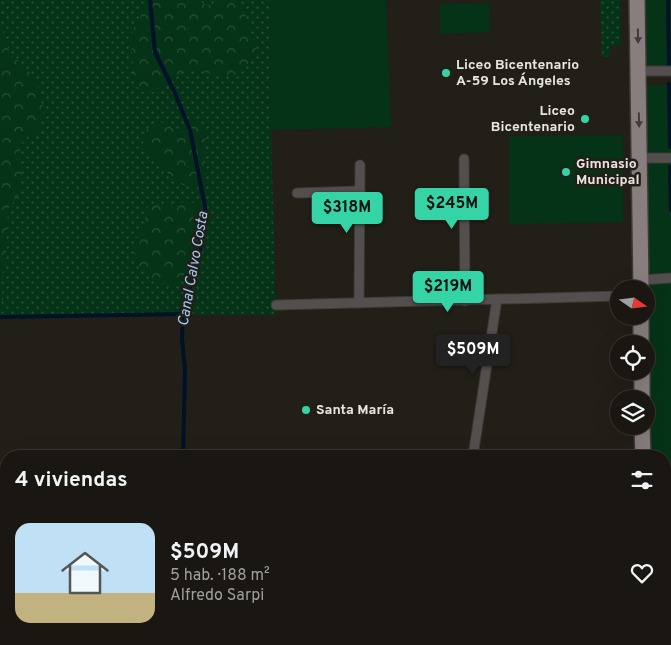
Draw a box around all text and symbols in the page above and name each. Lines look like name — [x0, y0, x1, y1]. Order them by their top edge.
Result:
one-way arrow — [634, 28, 642, 44]
place label: Liceo Bicentenario A-59 Los Ángeles — [456, 57, 579, 90]
marker: Liceo Bicentenario A-59 Los Ángeles — [440, 67, 452, 79]
place label: Liceo Bicentenario — [491, 103, 575, 136]
one-way arrow — [635, 112, 643, 128]
marker: Liceo Bicentenario — [579, 113, 591, 125]
place label: Gimnasio Municipal — [576, 156, 639, 189]
marker: Gimnasio Municipal — [560, 166, 572, 178]
pin: $245M — [417, 188, 487, 230]
pin: $318M — [312, 192, 382, 234]
text: $245M — [426, 194, 478, 214]
text: $318M — [323, 198, 371, 218]
water label: Canal Calvo Costa — [175, 210, 213, 328]
pin: $219M — [413, 270, 483, 313]
text: $219M — [424, 277, 472, 297]
north arrow — [610, 280, 655, 325]
map controls — [610, 280, 655, 435]
pin: $509M — [438, 334, 508, 376]
button: locate — [610, 335, 655, 380]
text: $509M — [447, 340, 499, 360]
button: layers — [610, 390, 655, 435]
place label: Santa María — [316, 402, 394, 419]
marker: Santa María — [300, 404, 312, 416]
icon: filters — [628, 466, 656, 494]
text: 4 viviendas — [15, 467, 128, 494]
text: $509M — [170, 539, 239, 566]
icon: home — [55, 543, 115, 603]
icon: heart — [628, 559, 656, 587]
text: 5 hab. · 188 m² — [170, 566, 270, 586]
text: Alfredo Sarpi — [170, 586, 264, 606]

